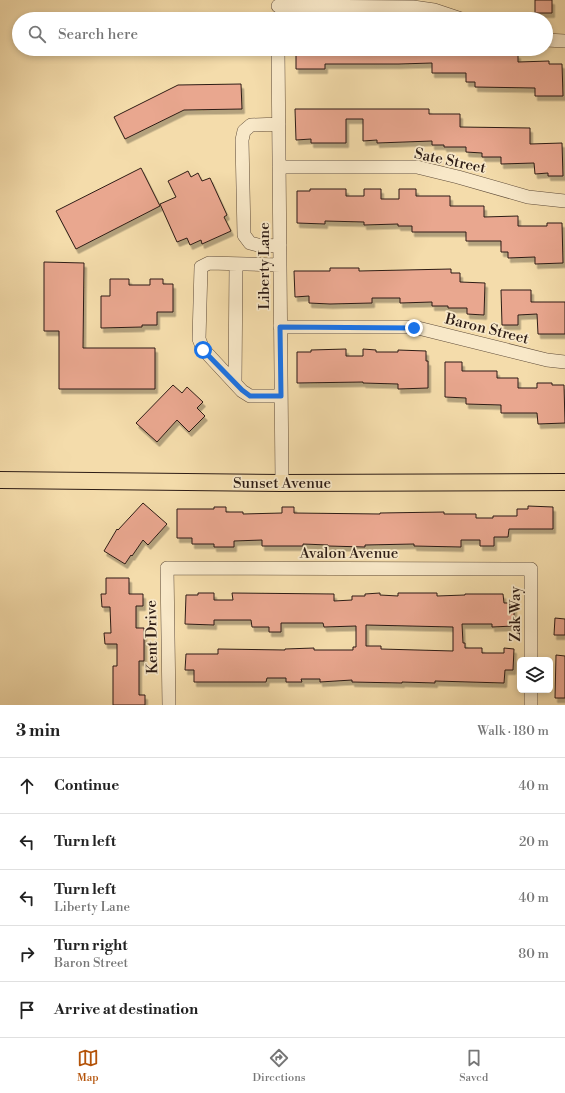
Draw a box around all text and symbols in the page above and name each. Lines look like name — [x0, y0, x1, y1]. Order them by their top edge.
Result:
search box — [12, 12, 553, 56]
icon: search — [26, 23, 48, 45]
text: Search here — [58, 25, 138, 44]
street label: Sate Street — [412, 144, 488, 178]
street label: Liberty Lane — [255, 222, 274, 310]
street label: Baron Street — [442, 309, 532, 349]
route end — [405, 319, 423, 337]
route start — [194, 341, 212, 359]
street label: Sunset Avenue — [233, 474, 331, 493]
street label: Avalon Avenue — [299, 544, 398, 563]
street label: Zak Way — [506, 585, 525, 642]
street label: Kent Drive — [142, 600, 162, 674]
map controls — [517, 657, 553, 693]
button: layers — [517, 657, 553, 693]
text: 3 min — [16, 720, 60, 742]
text: Walk · 180 m — [477, 723, 549, 739]
icon: ahead — [16, 775, 38, 797]
text: Continue — [54, 776, 119, 795]
text: 40 m — [519, 778, 549, 794]
icon: left — [16, 831, 38, 853]
text: Turn left — [54, 832, 116, 851]
text: 20 m — [519, 834, 549, 850]
text: Turn left — [54, 880, 116, 899]
icon: left — [16, 887, 38, 909]
text: 40 m — [519, 890, 549, 906]
text: Liberty Lane — [54, 899, 130, 915]
text: Turn right — [54, 936, 128, 955]
icon: right — [16, 943, 38, 965]
text: 80 m — [518, 946, 549, 962]
text: Baron Street — [54, 955, 128, 971]
icon: arrive — [16, 999, 38, 1021]
text: Arrive at destination — [54, 1000, 198, 1019]
tab: Map — [77, 1047, 99, 1085]
tab: Directions — [253, 1047, 306, 1085]
tab: Saved — [459, 1047, 488, 1085]

